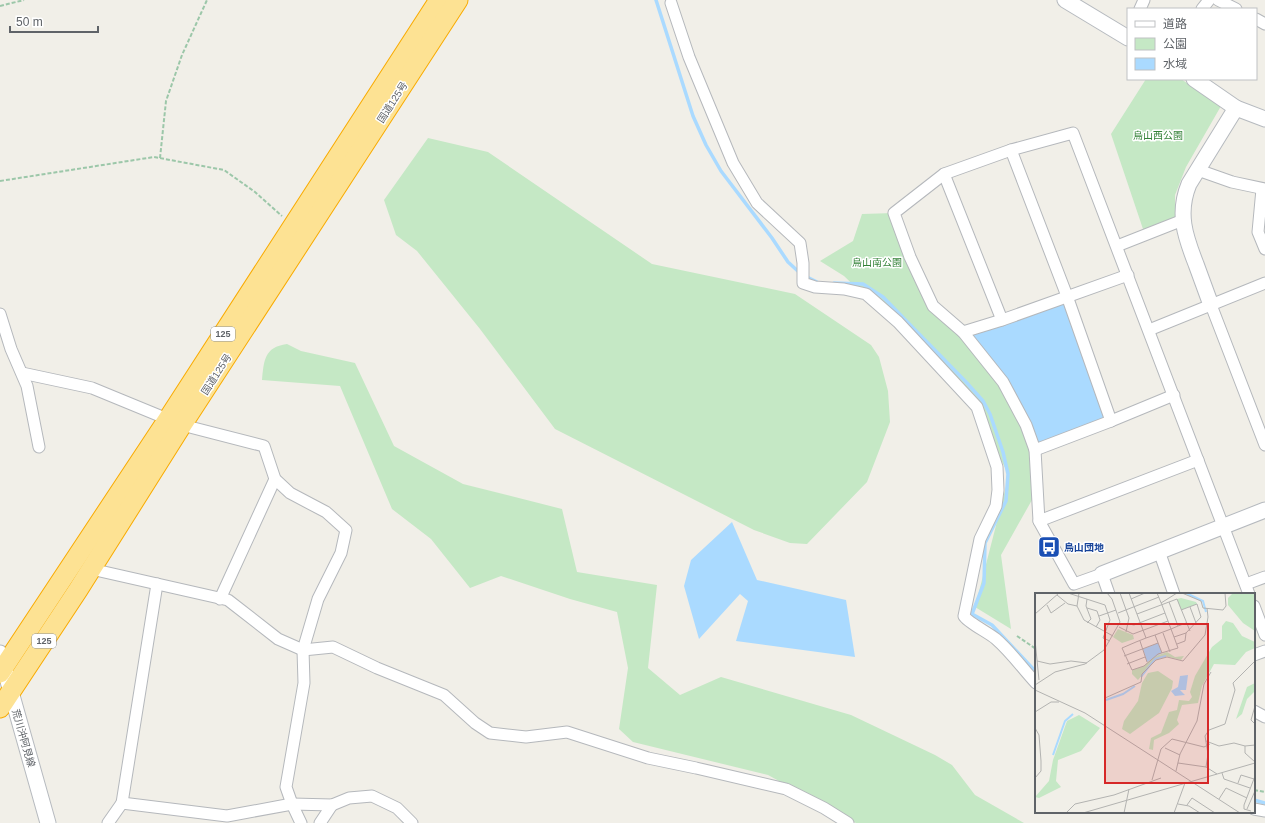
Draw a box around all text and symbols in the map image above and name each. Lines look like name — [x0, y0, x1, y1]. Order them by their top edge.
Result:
scale bar — [10, 8, 98, 34]
legend — [1127, 8, 1257, 80]
text: 50 m — [16, 15, 43, 29]
text: 道路 — [1163, 17, 1187, 31]
text: 公園 — [1163, 37, 1187, 51]
text: 水域 — [1163, 57, 1187, 71]
street label: 国道125号 — [375, 80, 410, 125]
park label: 烏山西公園 — [1133, 130, 1183, 141]
park label: 烏山南公園 — [852, 257, 902, 268]
road number: 125 — [211, 327, 235, 341]
street label: 国道125号 — [199, 352, 234, 397]
bus stop icon: 烏山団地 — [1036, 534, 1062, 560]
place label: 烏山団地 — [1064, 542, 1104, 553]
inset map — [1035, 593, 1255, 813]
road number: 125 — [32, 634, 56, 648]
street label: 荒川沖阿見線 — [10, 708, 37, 768]

